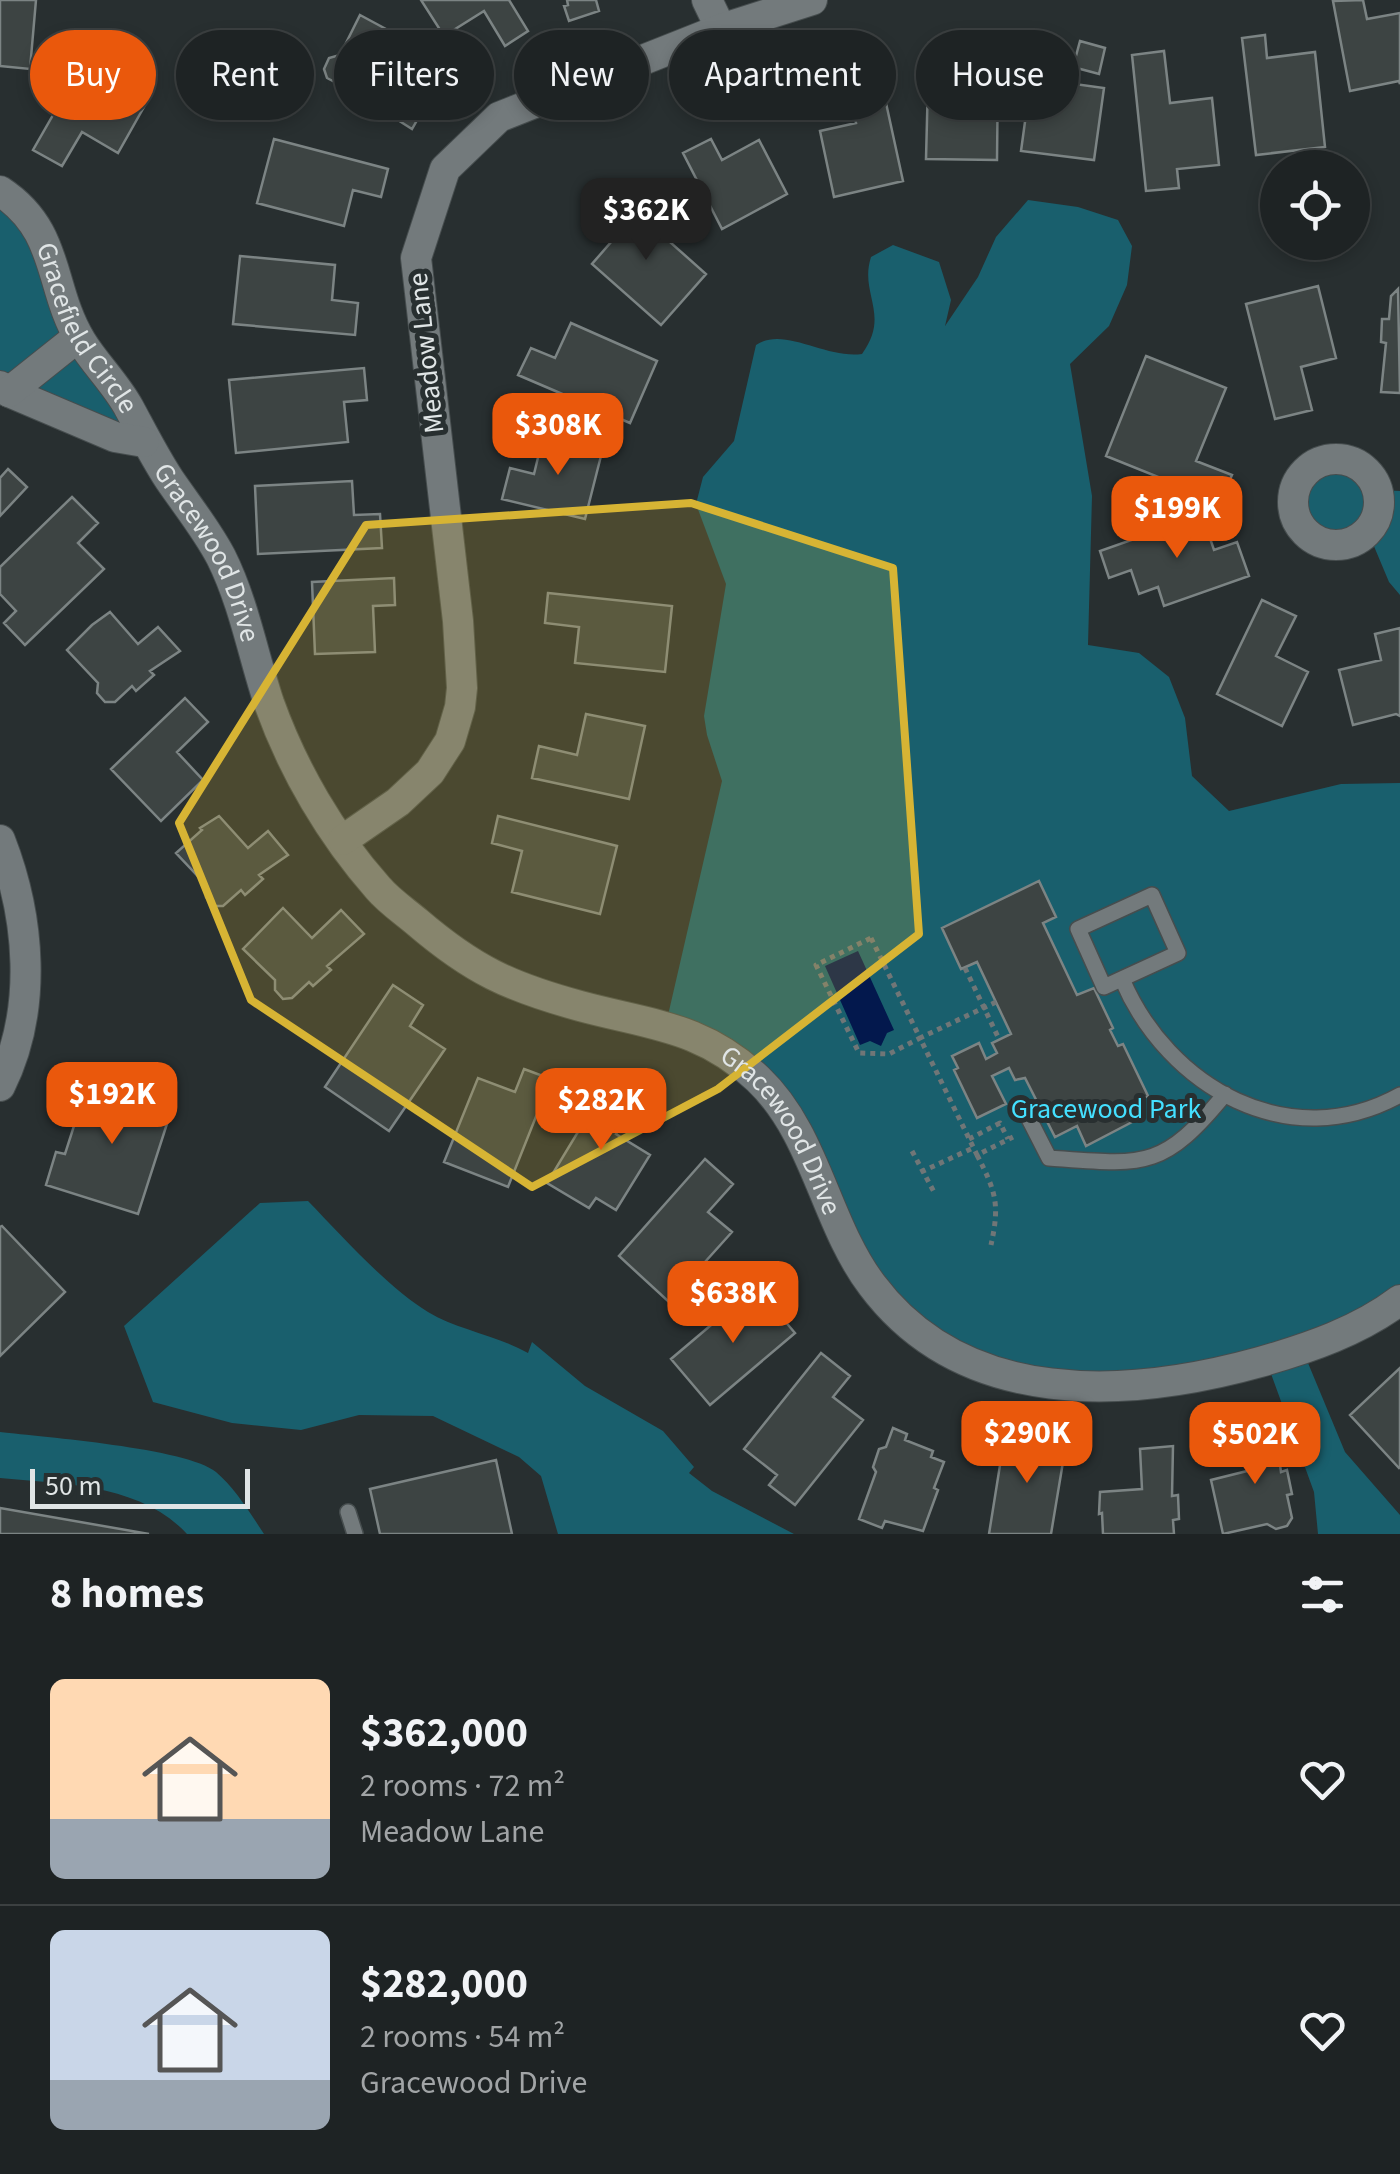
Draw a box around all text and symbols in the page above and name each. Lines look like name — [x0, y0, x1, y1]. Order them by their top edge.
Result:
chip: Buy — [30, 30, 156, 120]
chip: Rent — [176, 30, 314, 120]
chip: Filters — [334, 30, 494, 120]
chip: New — [514, 30, 649, 120]
chip: Apartment — [669, 30, 896, 120]
chip: House — [916, 30, 1079, 120]
map controls — [1260, 150, 1370, 260]
button: locate — [1260, 150, 1370, 260]
pin: $362K — [576, 178, 716, 263]
text: $362K — [602, 187, 690, 233]
street label: Gracefield Circle — [26, 237, 148, 421]
street label: Meadow Lane — [398, 271, 454, 435]
pin: $308K — [488, 393, 628, 478]
text: $308K — [514, 402, 602, 448]
street label: Gracewood Drive — [144, 455, 270, 647]
pin: $199K — [1107, 476, 1247, 561]
text: $199K — [1133, 485, 1221, 531]
street label: Gracewood Drive — [712, 1035, 852, 1221]
pin: $192K — [42, 1062, 182, 1147]
pin: $282K — [531, 1068, 671, 1153]
text: $192K — [68, 1071, 156, 1117]
text: $282K — [557, 1077, 645, 1123]
park label: Gracewood Park — [1011, 1089, 1201, 1129]
pin: $638K — [663, 1261, 803, 1346]
text: $638K — [689, 1270, 777, 1316]
pin: $290K — [957, 1401, 1097, 1486]
pin: $502K — [1185, 1402, 1325, 1487]
text: $290K — [983, 1410, 1071, 1456]
text: $502K — [1211, 1411, 1299, 1457]
scale bar — [30, 1464, 250, 1508]
text: 50 m — [45, 1466, 102, 1506]
text: 8 homes — [50, 1564, 204, 1624]
icon: filters — [1295, 1567, 1350, 1622]
text: $362,000 — [360, 1703, 528, 1763]
icon: home — [130, 1719, 250, 1839]
icon: heart — [1295, 1752, 1350, 1807]
text: 2 rooms · 72 m² — [360, 1763, 565, 1809]
text: Meadow Lane — [360, 1809, 544, 1855]
text: $282,000 — [360, 1954, 528, 2014]
icon: home — [130, 1970, 250, 2090]
icon: heart — [1295, 2003, 1350, 2058]
text: 2 rooms · 54 m² — [360, 2014, 565, 2060]
text: Gracewood Drive — [360, 2060, 587, 2106]

